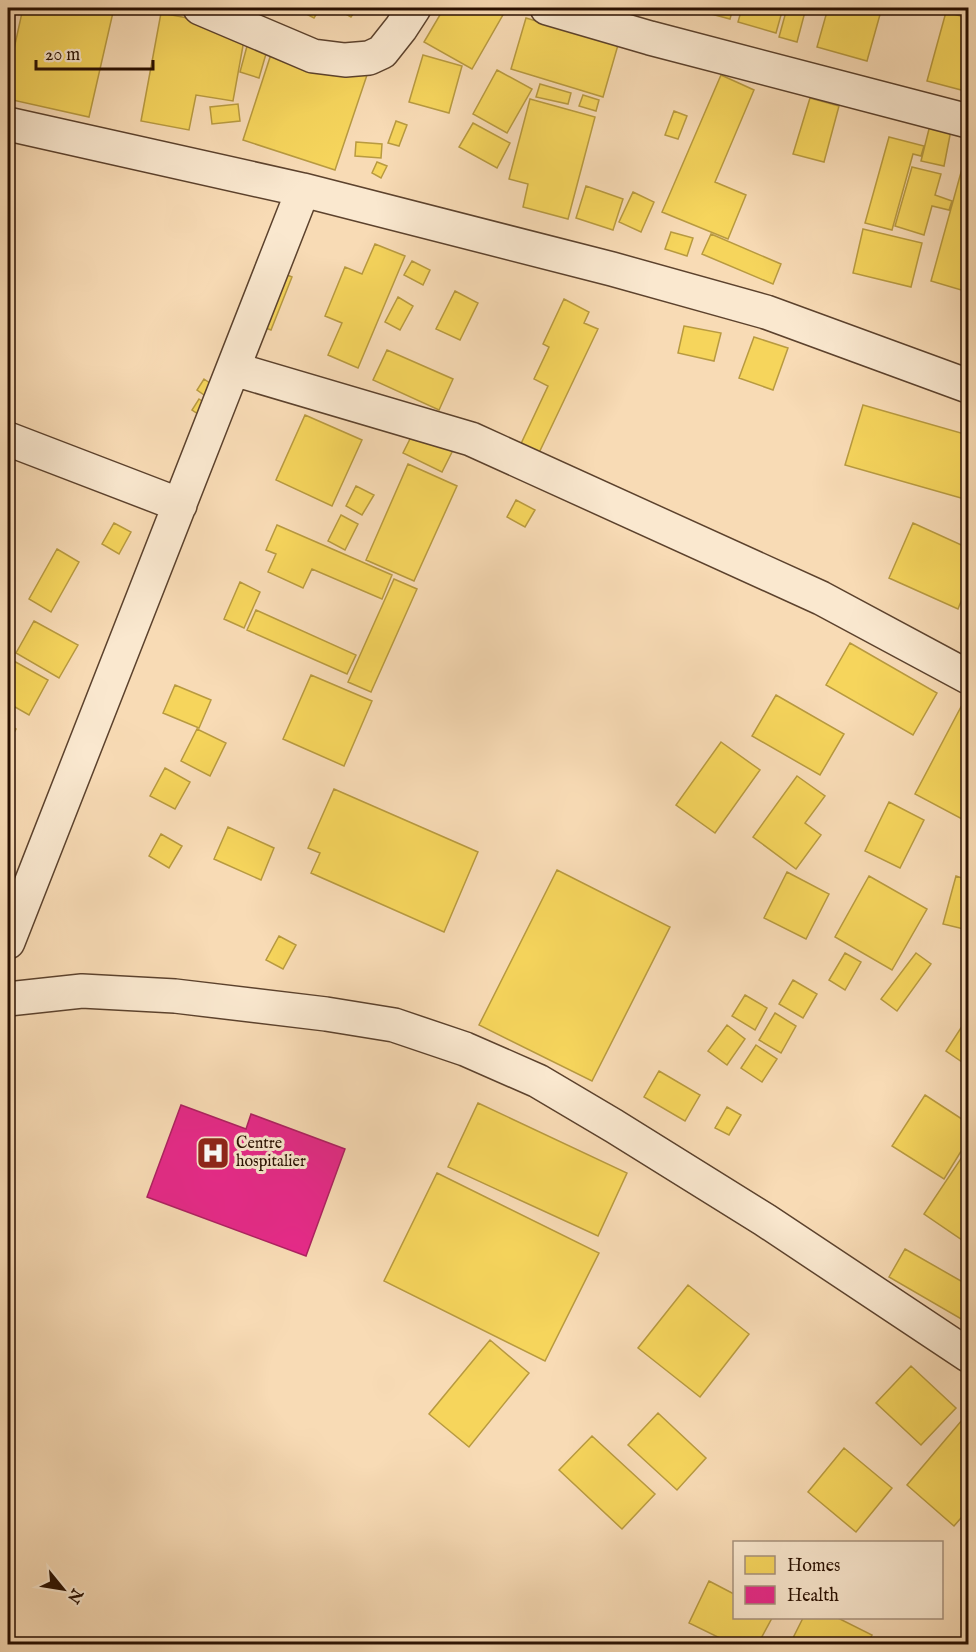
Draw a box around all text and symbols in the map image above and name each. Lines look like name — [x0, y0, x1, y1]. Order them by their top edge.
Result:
scale bar — [36, 33, 153, 71]
text: 20 m — [45, 44, 80, 67]
place label: Centre hospitalier — [236, 1134, 306, 1172]
hospital icon: Centre hospitalier — [195, 1135, 231, 1171]
legend — [733, 1541, 943, 1619]
text: Homes — [787, 1555, 840, 1578]
north arrow — [33, 1559, 93, 1619]
text: N — [62, 1584, 87, 1607]
text: Health — [787, 1585, 839, 1608]

